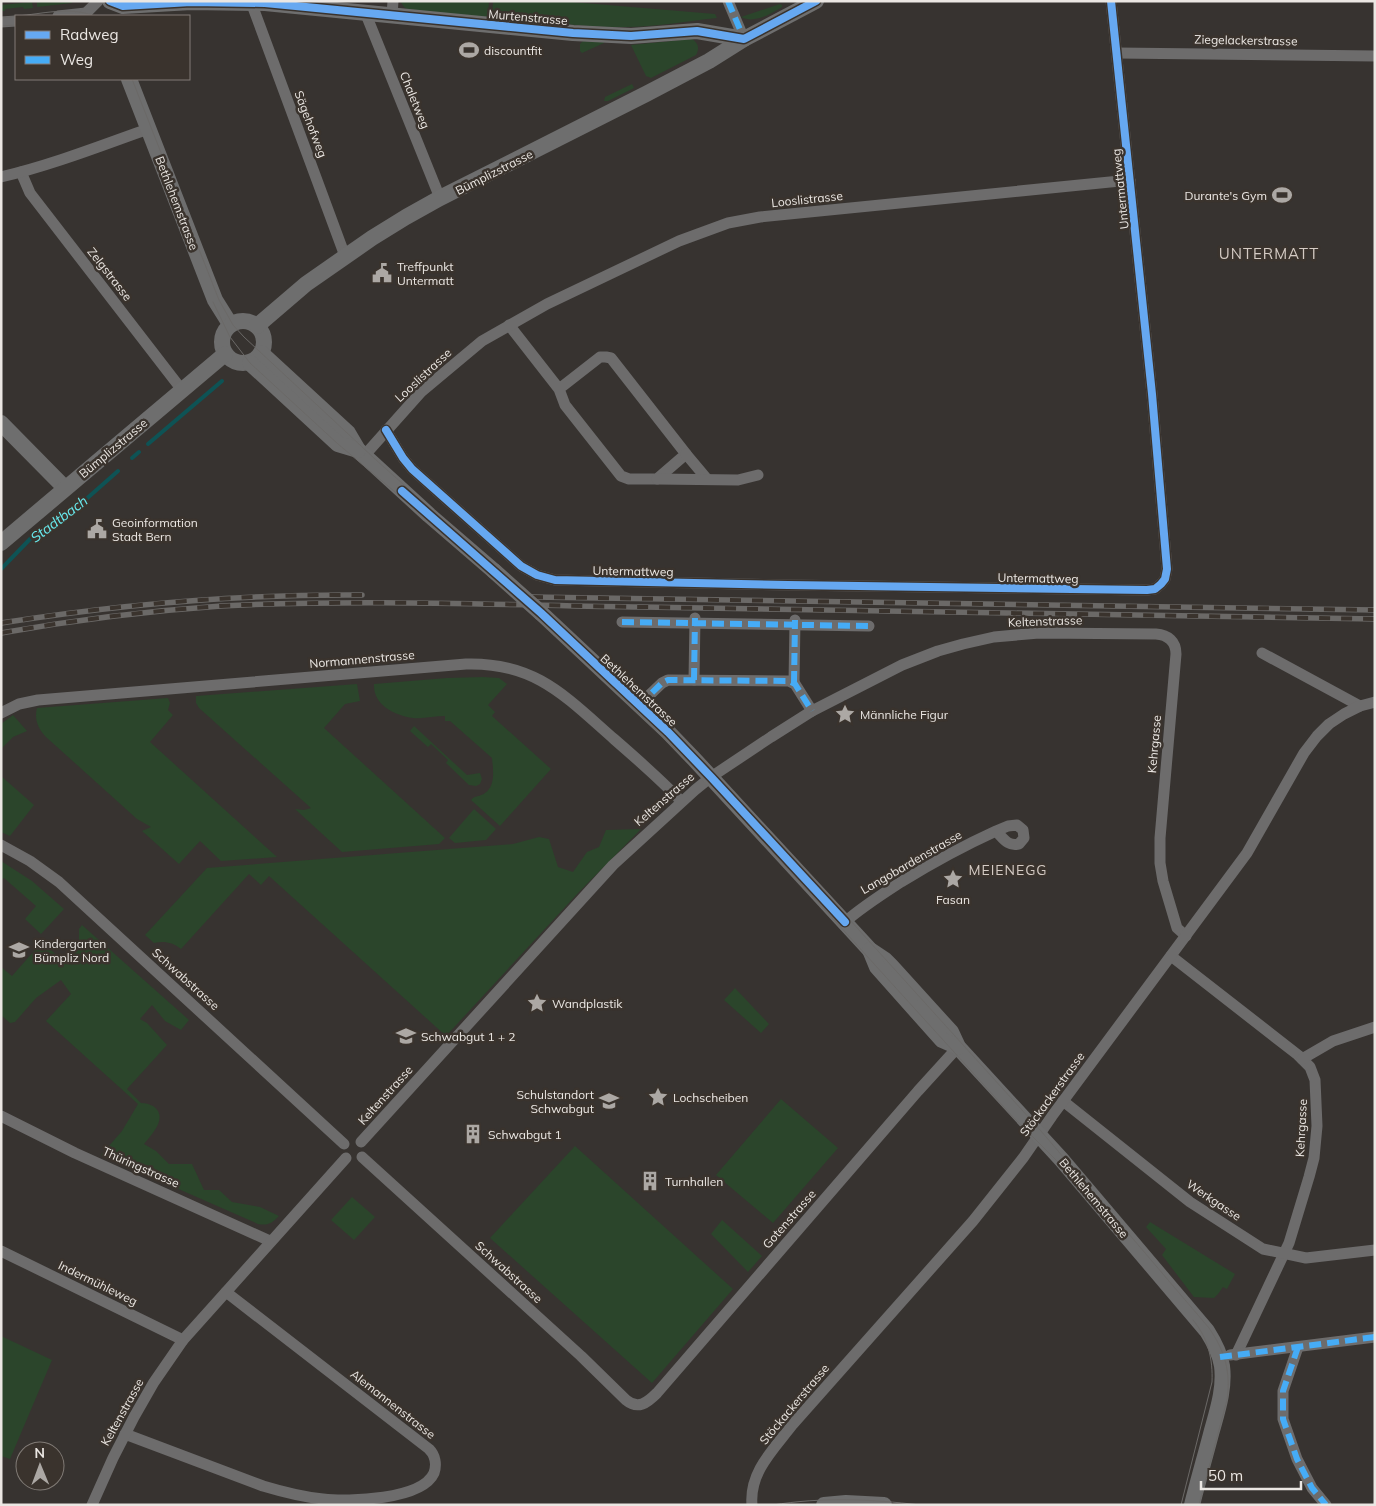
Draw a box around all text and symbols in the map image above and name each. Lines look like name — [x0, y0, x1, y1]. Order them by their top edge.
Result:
street label: Murtenstrasse — [488, 6, 568, 28]
legend — [15, 15, 190, 80]
text: Radweg — [60, 25, 118, 44]
street label: Ziegelackerstrasse — [1194, 32, 1298, 48]
sports icon: discountfit — [458, 39, 480, 61]
place label: discountfit — [484, 43, 542, 58]
text: Weg — [60, 50, 93, 69]
street label: Chaletweg — [397, 69, 433, 131]
street label: Sägehofweg — [291, 88, 331, 160]
street label: Bümplizstrasse — [453, 146, 535, 198]
street label: Untermattweg — [1108, 148, 1132, 230]
street label: Bethlehemstrasse — [152, 154, 202, 252]
sports icon: Durante's Gym — [1271, 184, 1293, 206]
street label: Looslistrasse — [770, 188, 844, 210]
place label: Durante's Gym — [1184, 188, 1267, 203]
street label: Zelgstrasse — [85, 244, 135, 304]
district label: UNTERMATT — [1219, 244, 1319, 263]
place label: Treffpunkt Untermatt — [397, 259, 454, 288]
public building icon: Treffpunkt Untermatt — [371, 262, 393, 284]
street label: Looslistrasse — [392, 345, 454, 405]
street label: Bümplizstrasse — [76, 415, 150, 481]
water label: Stadtbach — [27, 492, 91, 546]
place label: Geoinformation Stadt Bern — [112, 515, 198, 544]
public building icon: Geoinformation Stadt Bern — [86, 518, 108, 540]
street label: Untermattweg — [592, 563, 674, 579]
street label: Untermattweg — [997, 570, 1079, 586]
street label: Keltenstrasse — [1007, 612, 1083, 630]
street label: Normannenstrasse — [309, 647, 415, 671]
street label: Bethlehemstrasse — [598, 651, 680, 729]
place icon: Männliche Figur — [834, 703, 856, 725]
place label: Männliche Figur — [860, 707, 949, 722]
street label: Kehrgasse — [1144, 714, 1164, 774]
street label: Keltenstrasse — [631, 769, 697, 829]
street label: Langobardenstrasse — [858, 827, 964, 897]
district label: MEIENEGG — [968, 861, 1048, 879]
place icon: Fasan — [942, 868, 964, 890]
place label: Fasan — [936, 892, 970, 907]
place label: Kindergarten Bümpliz Nord — [34, 936, 109, 965]
school or university icon: Kindergarten Bümpliz Nord — [8, 939, 30, 961]
street label: Schwabstrasse — [149, 945, 223, 1013]
place icon: Wandplastik — [526, 992, 548, 1014]
place label: Wandplastik — [552, 996, 623, 1011]
school or university icon: Schwabgut 1 + 2 — [395, 1025, 417, 1047]
place label: Schwabgut 1 + 2 — [421, 1029, 515, 1044]
street label: Stöckackerstrasse — [1016, 1049, 1088, 1139]
street label: Keltenstrasse — [354, 1062, 416, 1128]
place icon: Lochscheiben — [647, 1086, 669, 1108]
place label: Schulstandort Schwabgut — [517, 1087, 594, 1116]
school or university icon: Schulstandort Schwabgut — [598, 1090, 620, 1112]
place label: Lochscheiben — [673, 1090, 748, 1105]
street label: Kehrgasse — [1292, 1099, 1310, 1157]
building icon: Schwabgut 1 — [462, 1123, 484, 1145]
place label: Schwabgut 1 — [488, 1127, 562, 1142]
street label: Thüringstrasse — [100, 1143, 182, 1191]
street label: Bethlehemstrasse — [1056, 1155, 1132, 1241]
building icon: Turnhallen — [639, 1170, 661, 1192]
place label: Turnhallen — [665, 1174, 723, 1189]
street label: Werkgasse — [1184, 1176, 1244, 1224]
street label: Gotenstrasse — [759, 1186, 819, 1252]
street label: Schwabstrasse — [472, 1238, 546, 1306]
street label: Indermühleweg — [56, 1257, 140, 1309]
street label: Stöckackerstrasse — [756, 1361, 832, 1447]
street label: Alemannenstrasse — [348, 1366, 438, 1442]
street label: Keltenstrasse — [97, 1376, 147, 1448]
north arrow — [15, 1441, 65, 1491]
text: N — [34, 1444, 45, 1462]
scale bar — [1201, 1458, 1301, 1490]
text: 50 m — [1208, 1466, 1243, 1485]

